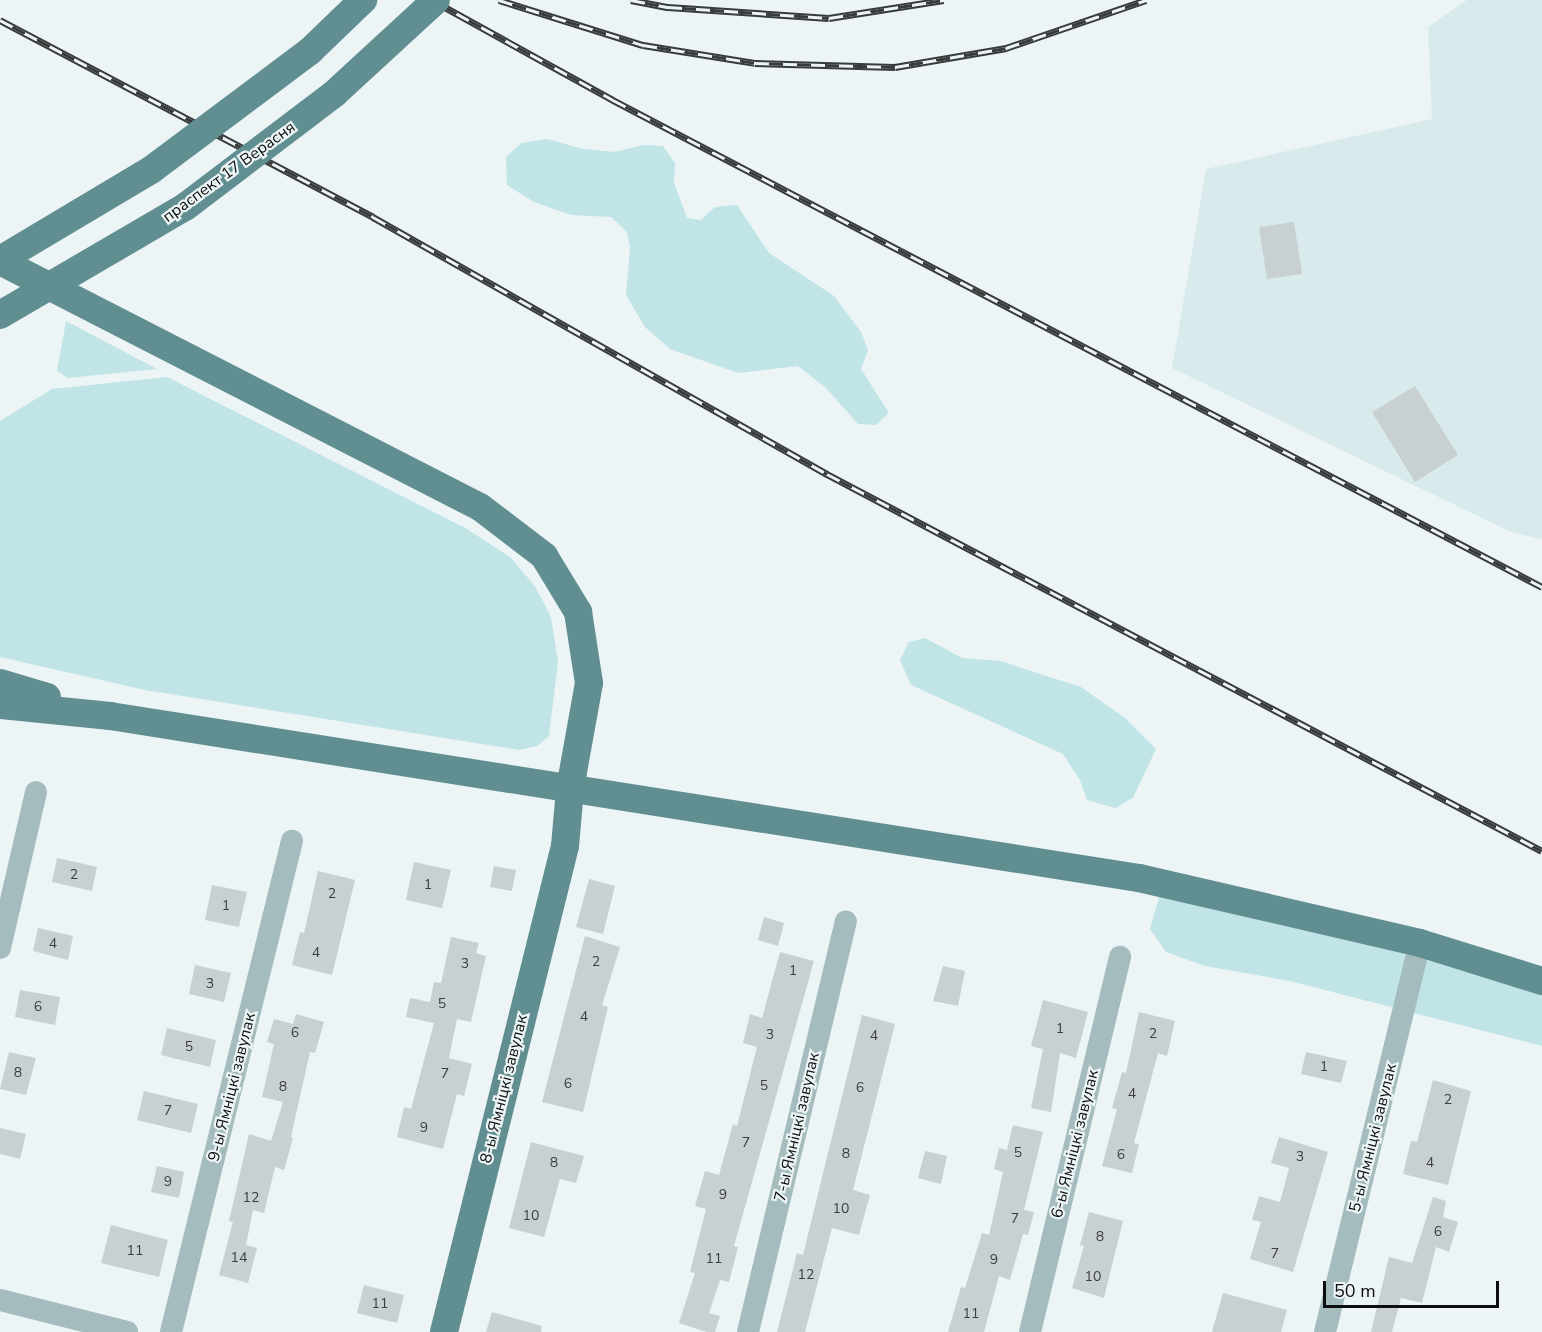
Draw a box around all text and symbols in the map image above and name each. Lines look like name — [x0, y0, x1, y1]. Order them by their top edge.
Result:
street label: праспект 17 Верасня — [159, 117, 299, 227]
house number: 2 — [70, 867, 78, 883]
house number: 1 — [424, 877, 432, 893]
house number: 2 — [328, 886, 336, 902]
house number: 1 — [222, 898, 230, 914]
house number: 4 — [49, 936, 57, 952]
house number: 4 — [312, 945, 320, 961]
house number: 2 — [592, 954, 600, 970]
house number: 3 — [461, 956, 469, 972]
house number: 1 — [789, 963, 797, 979]
house number: 3 — [206, 976, 214, 992]
house number: 5 — [438, 996, 446, 1012]
house number: 6 — [34, 999, 42, 1015]
house number: 4 — [580, 1009, 588, 1025]
street label: 9-ы Ямніцкі завулак — [204, 1011, 260, 1163]
street label: 8-ы Ямніцкі завулак — [476, 1013, 532, 1165]
house number: 1 — [1056, 1021, 1064, 1037]
house number: 6 — [291, 1025, 299, 1041]
house number: 2 — [1149, 1026, 1157, 1042]
house number: 3 — [766, 1027, 774, 1043]
house number: 4 — [870, 1028, 878, 1044]
house number: 5 — [185, 1039, 193, 1055]
street label: 7-ы Ямніцкі завулак — [771, 1051, 823, 1203]
house number: 1 — [1320, 1059, 1328, 1075]
street label: 5-ы Ямніцкі завулак — [1345, 1062, 1401, 1214]
house number: 8 — [14, 1065, 22, 1081]
house number: 7 — [441, 1066, 449, 1082]
street label: 6-ы Ямніцкі завулак — [1047, 1068, 1103, 1220]
house number: 6 — [564, 1076, 572, 1092]
house number: 5 — [760, 1078, 768, 1094]
house number: 8 — [279, 1079, 287, 1095]
house number: 6 — [856, 1080, 864, 1096]
house number: 4 — [1128, 1086, 1136, 1102]
house number: 2 — [1444, 1092, 1452, 1108]
house number: 7 — [164, 1103, 172, 1119]
house number: 9 — [420, 1120, 428, 1136]
house number: 7 — [742, 1135, 750, 1151]
house number: 5 — [1014, 1145, 1022, 1161]
house number: 8 — [842, 1146, 850, 1162]
house number: 6 — [1117, 1147, 1125, 1163]
house number: 3 — [1296, 1149, 1304, 1165]
house number: 8 — [550, 1155, 558, 1171]
house number: 4 — [1426, 1155, 1434, 1171]
house number: 9 — [164, 1174, 172, 1190]
house number: 9 — [719, 1187, 727, 1203]
house number: 12 — [243, 1190, 259, 1206]
house number: 10 — [833, 1201, 849, 1217]
house number: 10 — [523, 1208, 539, 1224]
house number: 7 — [1011, 1211, 1019, 1227]
house number: 6 — [1434, 1224, 1442, 1240]
house number: 8 — [1096, 1229, 1104, 1245]
house number: 11 — [127, 1243, 143, 1259]
house number: 7 — [1271, 1246, 1279, 1262]
house number: 14 — [231, 1250, 247, 1266]
house number: 11 — [706, 1251, 722, 1267]
house number: 9 — [990, 1252, 998, 1268]
house number: 12 — [798, 1267, 814, 1283]
house number: 10 — [1085, 1269, 1101, 1285]
scale bar — [1326, 1269, 1502, 1307]
text: 50 m — [1334, 1279, 1376, 1303]
house number: 11 — [372, 1296, 388, 1312]
house number: 11 — [963, 1306, 979, 1322]

